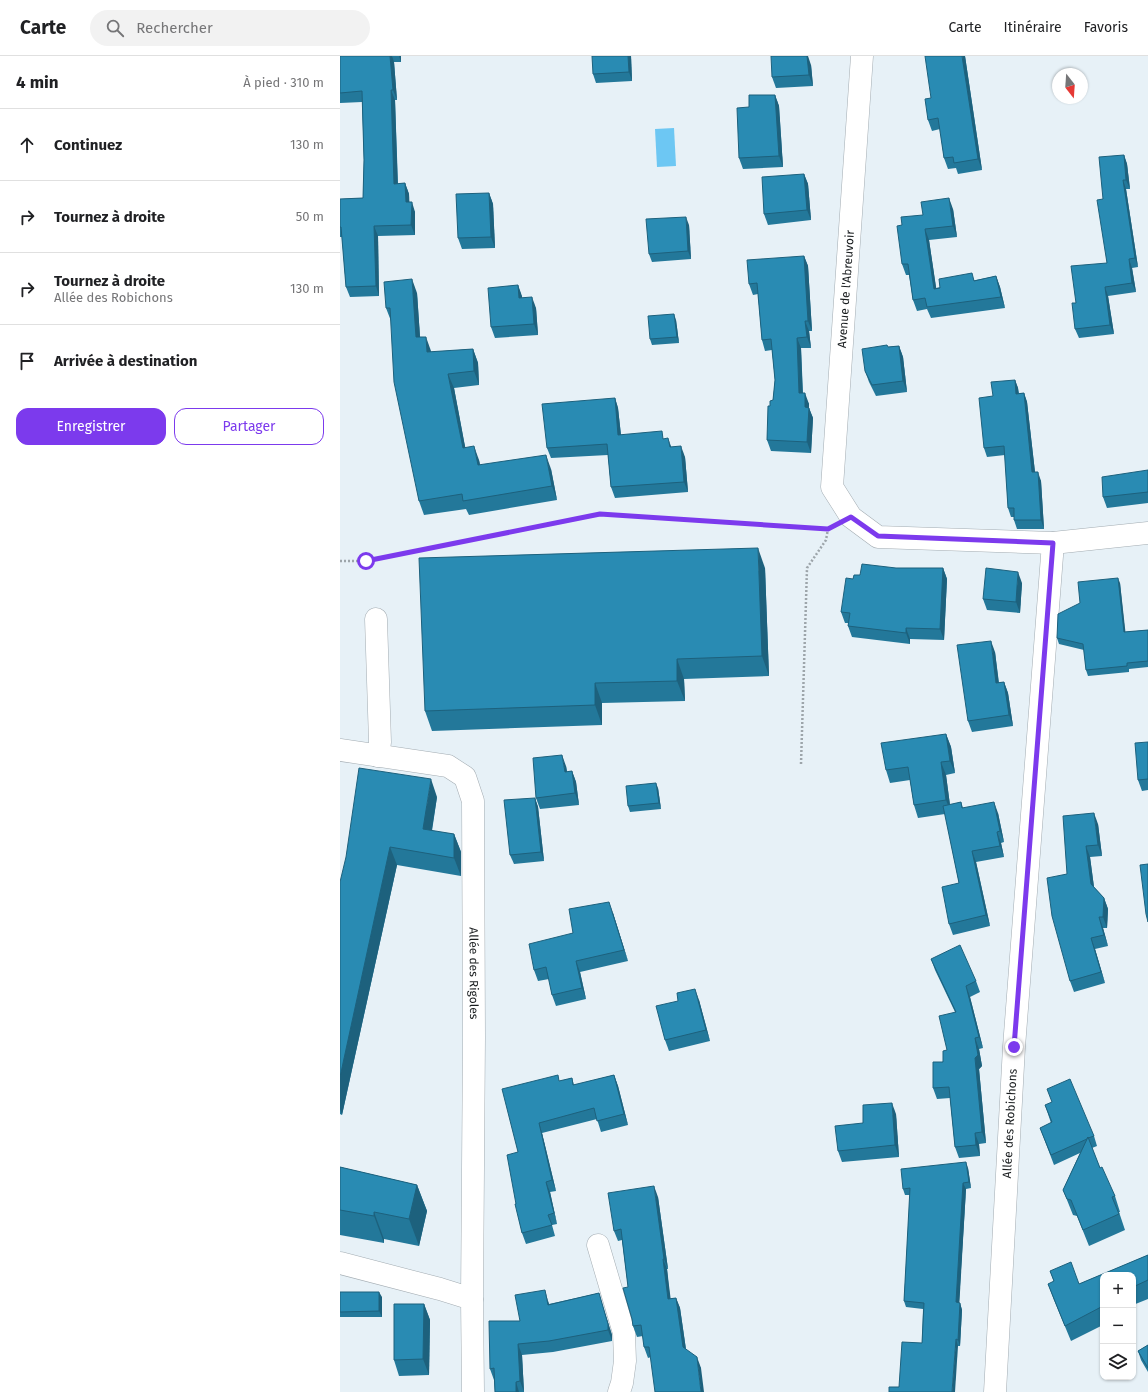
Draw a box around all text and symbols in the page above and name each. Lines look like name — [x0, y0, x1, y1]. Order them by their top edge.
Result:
search box — [90, 10, 370, 46]
text: Carte — [20, 16, 66, 39]
icon: search — [104, 17, 126, 39]
text: Rechercher — [136, 19, 213, 37]
text: Carte — [948, 19, 982, 36]
text: Itinéraire — [1004, 19, 1062, 36]
text: Favoris — [1084, 19, 1128, 36]
north arrow — [1052, 68, 1088, 104]
text: 4 min — [16, 72, 59, 93]
text: À pied · 310 m — [243, 75, 324, 90]
icon: ahead — [16, 134, 38, 156]
text: Continuez — [54, 136, 122, 154]
text: 130 m — [290, 137, 324, 152]
icon: right — [16, 206, 38, 228]
text: Tournez à droite — [54, 208, 165, 226]
text: 50 m — [296, 209, 324, 224]
street label: Avenue de l'Abreuvoir — [835, 229, 857, 348]
text: Tournez à droite — [54, 272, 165, 290]
icon: right — [16, 278, 38, 300]
text: 130 m — [290, 281, 324, 296]
text: Allée des Robichons — [54, 290, 173, 305]
icon: arrive — [16, 350, 38, 372]
text: Arrivée à destination — [54, 352, 197, 370]
button: Enregistrer — [16, 408, 166, 445]
button: Partager — [174, 408, 324, 445]
route start — [357, 552, 375, 570]
street label: Allée des Rigoles — [467, 927, 481, 1020]
route end — [1005, 1038, 1023, 1056]
street label: Allée des Robichons — [1000, 1068, 1020, 1179]
map controls — [1100, 1272, 1136, 1380]
button: + — [1100, 1272, 1136, 1308]
button: − — [1100, 1308, 1136, 1344]
button: layers — [1100, 1344, 1136, 1380]

